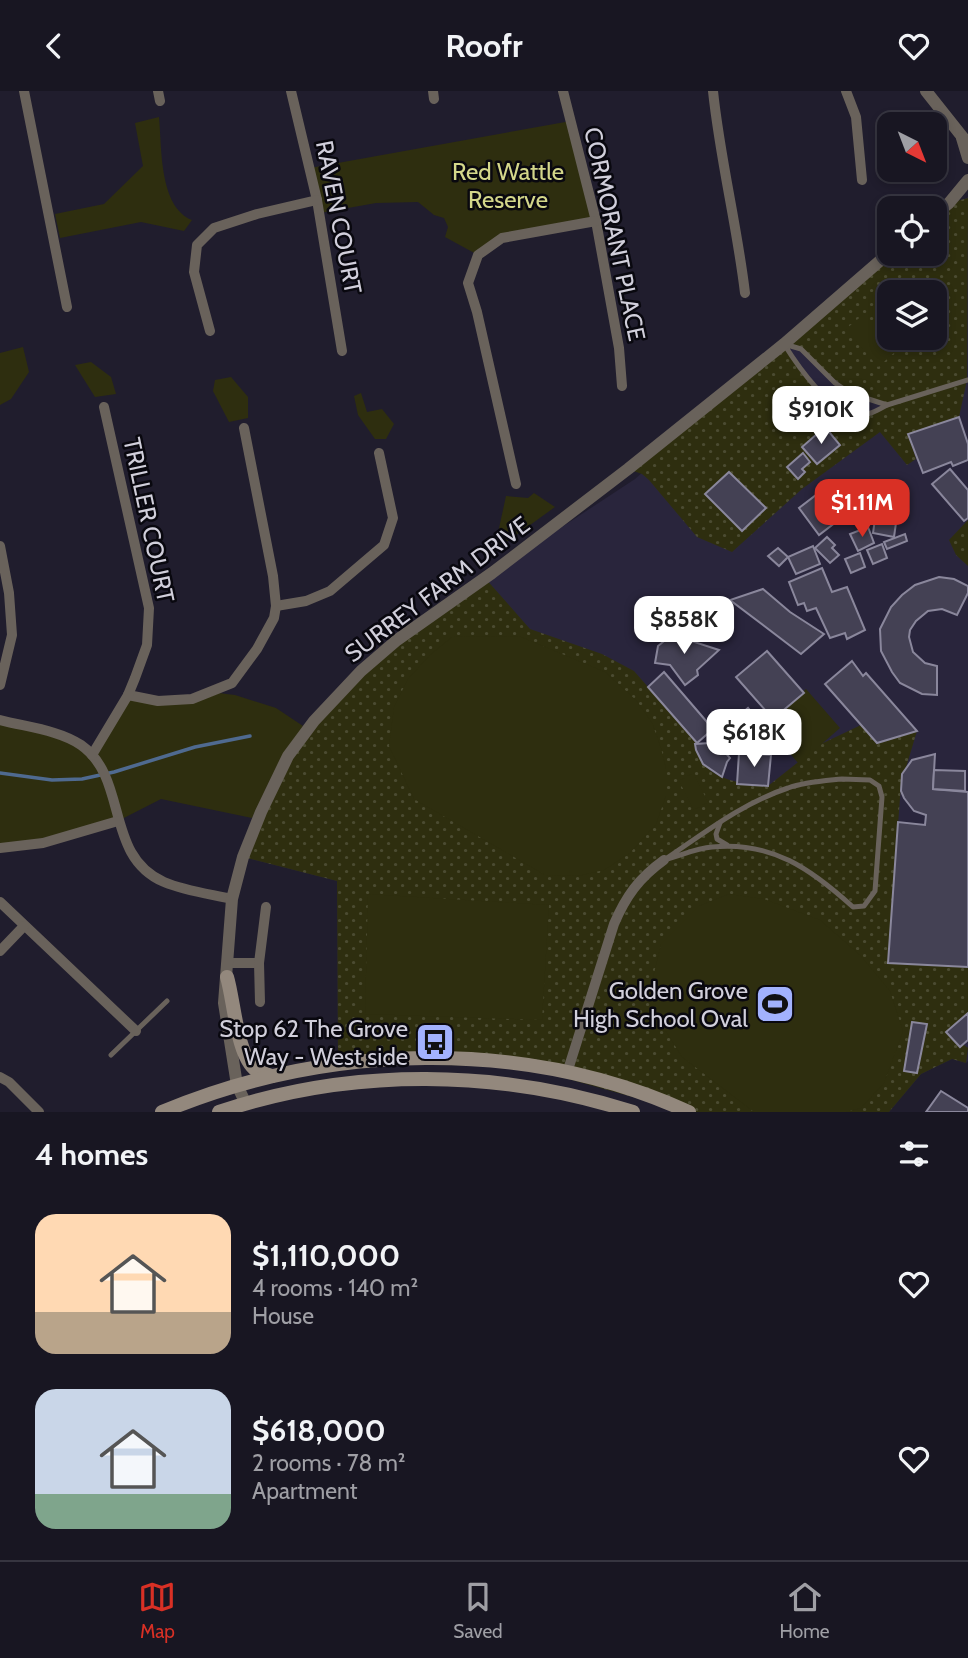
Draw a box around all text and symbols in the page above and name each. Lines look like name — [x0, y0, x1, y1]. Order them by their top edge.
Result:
text: Roofr — [445, 26, 523, 65]
icon: back — [35, 27, 73, 65]
icon: heart — [895, 27, 933, 65]
north arrow — [877, 112, 947, 182]
map controls — [877, 112, 947, 350]
street label: CORMORANT PLACE — [578, 124, 652, 344]
street label: RAVEN COURT — [310, 138, 368, 296]
park label: Red Wattle Reserve — [452, 157, 564, 214]
button: locate — [877, 196, 947, 266]
button: layers — [877, 280, 947, 350]
pin: $910K — [772, 387, 870, 446]
text: $910K — [788, 395, 854, 423]
street label: TRILLER COURT — [117, 435, 181, 605]
pin: $1.11M — [805, 479, 919, 539]
text: $1.11M — [831, 488, 893, 516]
street label: SURREY FARM DRIVE — [339, 510, 535, 668]
pin: $858K — [635, 596, 733, 656]
text: $858K — [650, 605, 718, 633]
pin: $618K — [705, 709, 803, 769]
text: $618K — [722, 718, 786, 746]
place label: Golden Grove High School Oval — [573, 976, 748, 1033]
sports icon: Golden Grove High School Oval — [754, 983, 796, 1025]
place label: Stop 62 The Grove Way - West side — [219, 1014, 408, 1071]
bus stop icon: Stop 62 The Grove Way - West side — [414, 1021, 456, 1063]
icon: filters — [895, 1135, 933, 1173]
text: 4 homes — [35, 1136, 148, 1173]
text: $1,110,000 — [252, 1237, 400, 1274]
icon: home — [91, 1242, 175, 1326]
icon: heart — [895, 1265, 933, 1303]
text: 4 rooms · 140 m² — [252, 1274, 418, 1302]
text: House — [252, 1302, 314, 1330]
text: $618,000 — [252, 1412, 386, 1449]
icon: home — [91, 1417, 175, 1501]
icon: heart — [895, 1440, 933, 1478]
text: 2 rooms · 78 m² — [252, 1449, 406, 1477]
text: Apartment — [252, 1477, 357, 1505]
tab: Map — [138, 1578, 176, 1643]
tab: Saved — [453, 1578, 503, 1643]
tab: Home — [780, 1578, 830, 1643]

